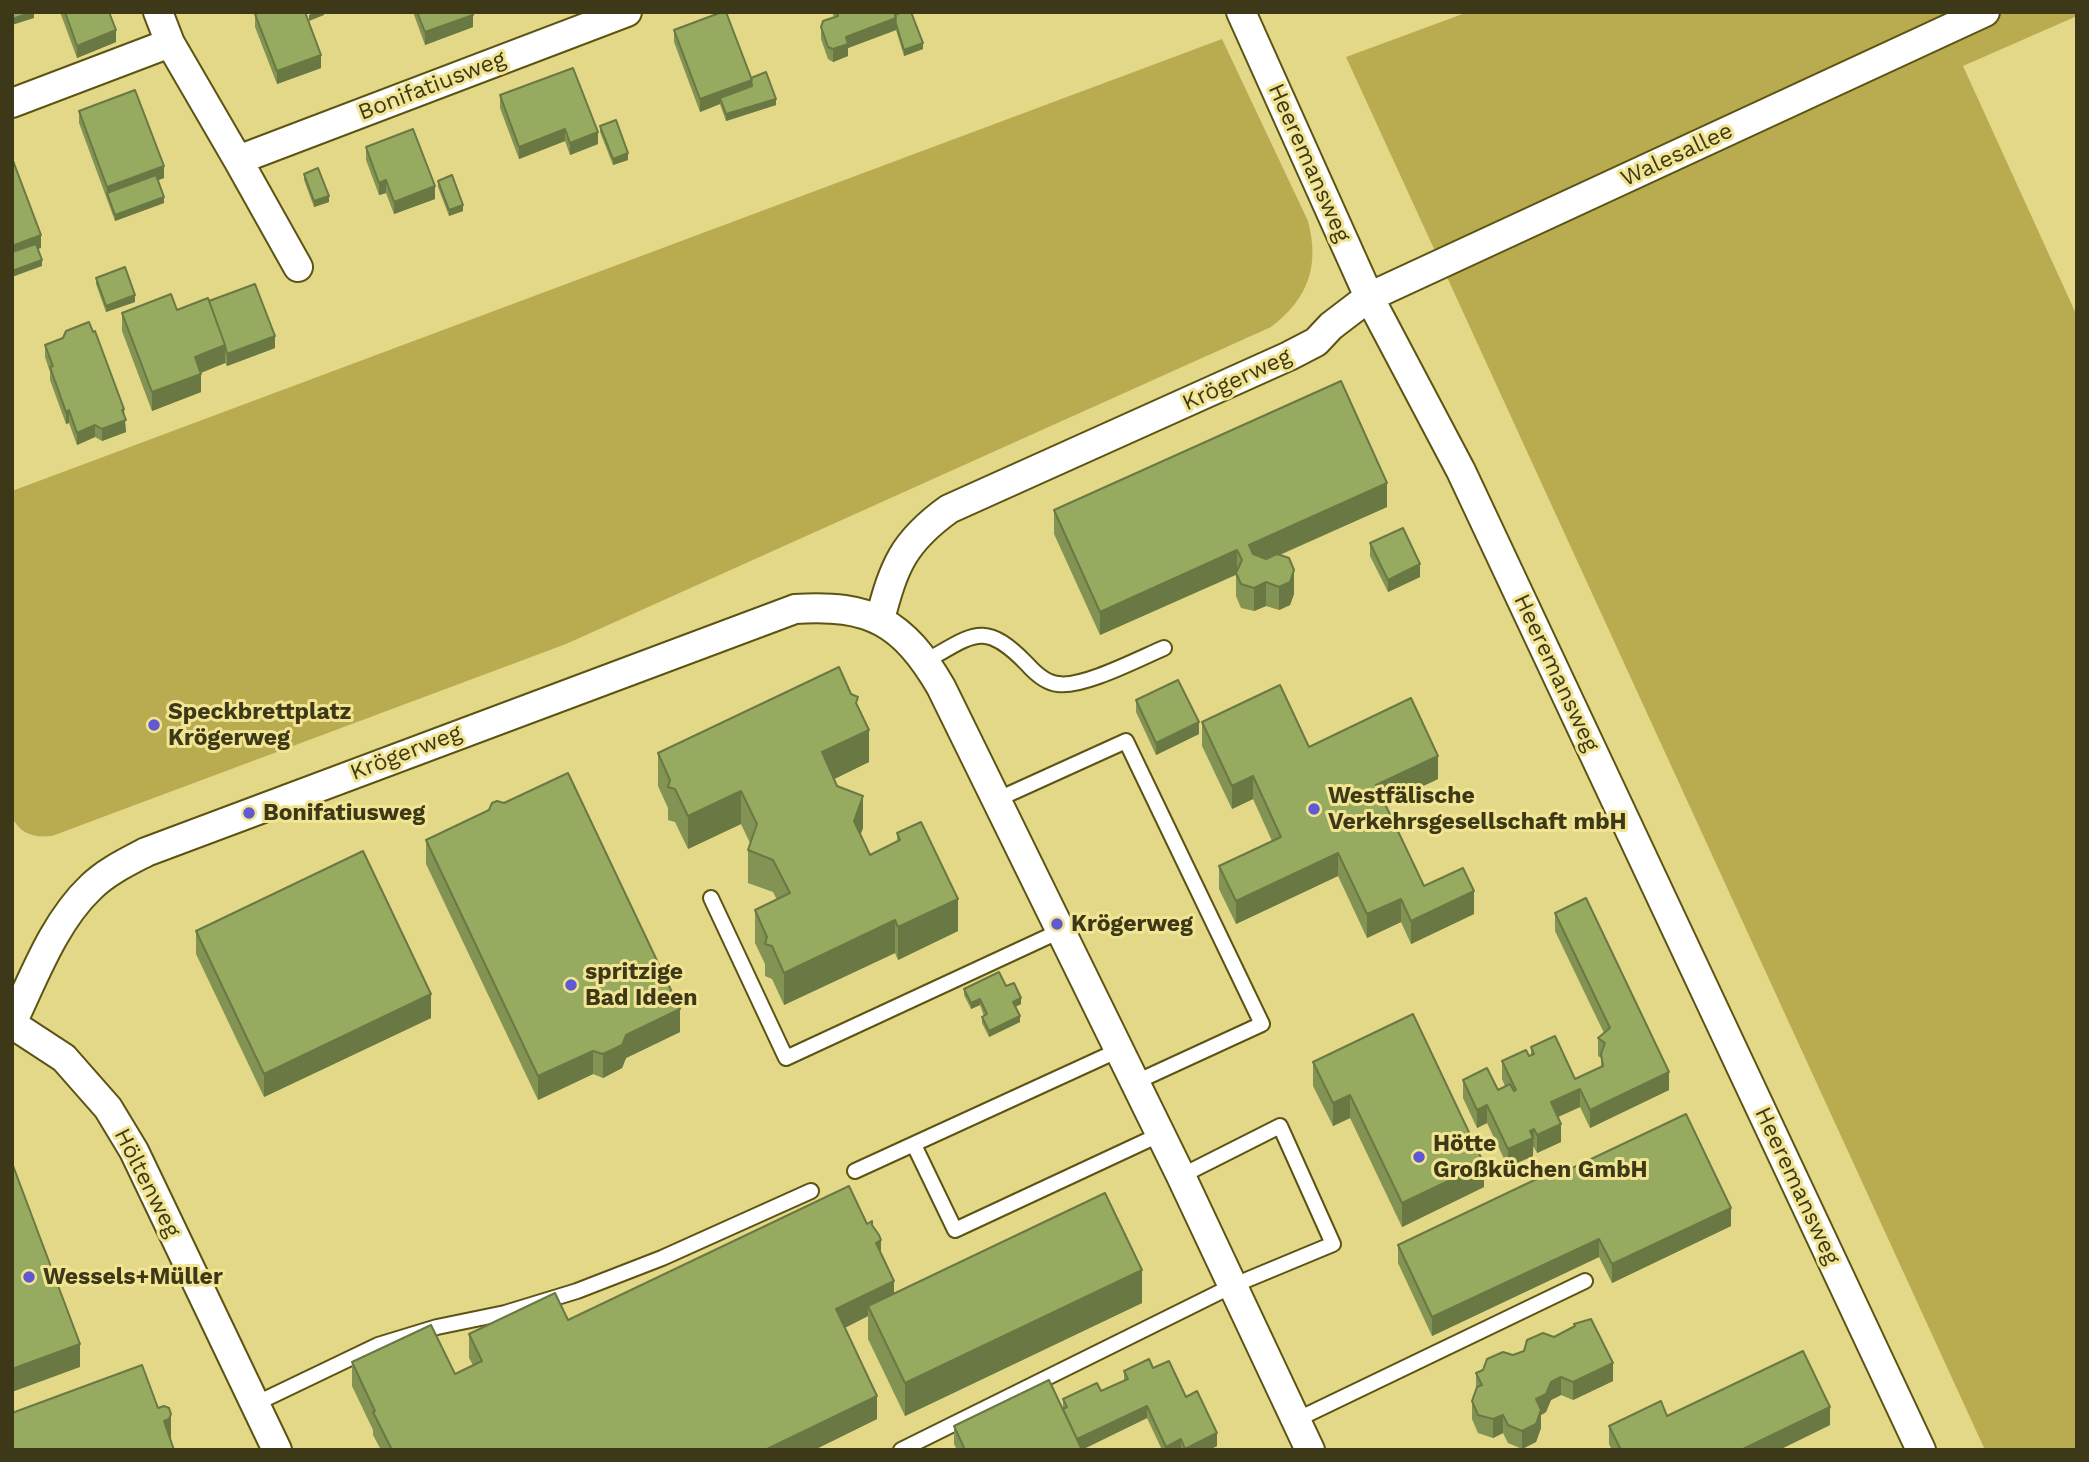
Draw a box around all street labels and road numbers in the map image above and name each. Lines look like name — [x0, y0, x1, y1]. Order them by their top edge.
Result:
street label: Bonifatiusweg — [354, 45, 510, 127]
street label: Heeremansweg — [1262, 80, 1356, 246]
street label: Walesallee — [1617, 117, 1737, 193]
street label: Krögerweg — [1178, 343, 1296, 417]
street label: Heeremansweg — [1507, 590, 1605, 756]
street label: Krögerweg — [346, 719, 466, 787]
street label: Heeremansweg — [1748, 1103, 1846, 1269]
street label: Höltenweg — [108, 1124, 186, 1242]

